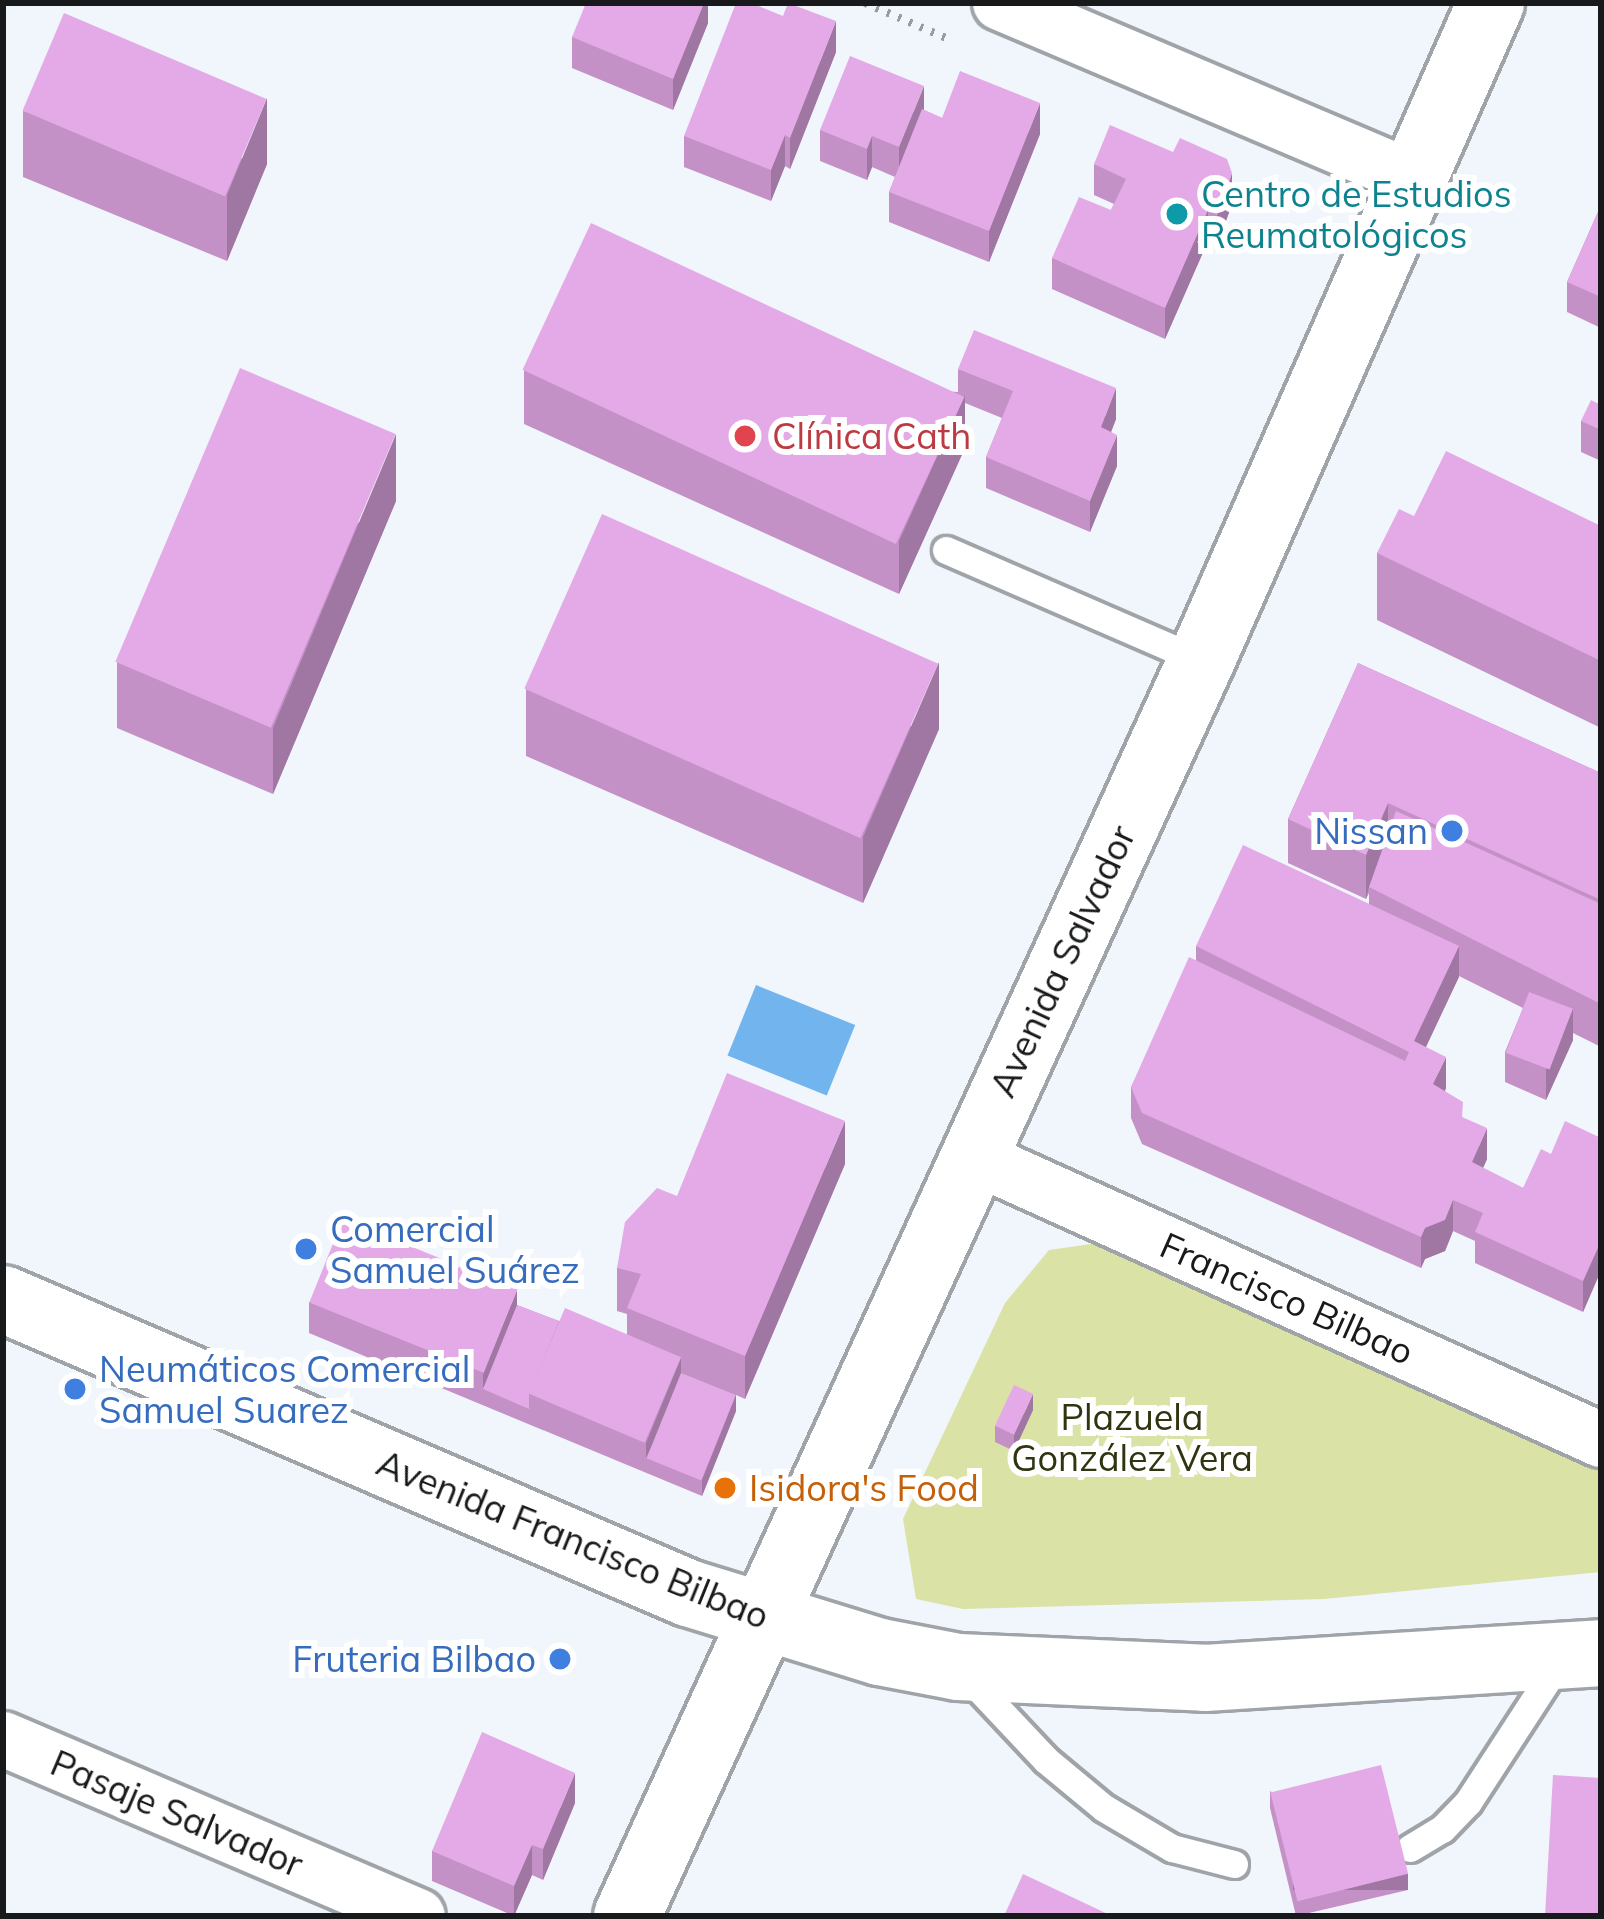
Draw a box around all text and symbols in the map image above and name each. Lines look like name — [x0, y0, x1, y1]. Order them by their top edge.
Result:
place label: Centro de Estudios Reumatológicos — [1201, 171, 1512, 256]
marker: Centro de Estudios Reumatológicos — [1164, 201, 1190, 227]
place label: Clínica Cath — [772, 414, 971, 458]
marker: Clínica Cath — [729, 420, 761, 452]
place label: Nissan — [1314, 809, 1428, 853]
street label: Avenida Salvador — [980, 818, 1144, 1104]
marker: Nissan — [1439, 818, 1465, 844]
place label: Comercial Samuel Suárez — [330, 1206, 580, 1291]
street label: Francisco Bilbao — [1154, 1223, 1420, 1373]
marker: Comercial Samuel Suárez — [293, 1236, 319, 1262]
place label: Neumáticos Comercial Samuel Suarez — [99, 1346, 470, 1431]
marker: Neumáticos Comercial Samuel Suarez — [62, 1376, 88, 1402]
park label: Plazuela González Vera — [1011, 1394, 1253, 1479]
street label: Avenida Francisco Bilbao — [371, 1441, 775, 1637]
place label: Isidora's Food — [749, 1466, 979, 1510]
marker: Isidora's Food — [712, 1475, 738, 1501]
place label: Fruteria Bilbao — [292, 1637, 536, 1681]
marker: Fruteria Bilbao — [547, 1646, 573, 1672]
street label: Pasaje Salvador — [45, 1740, 309, 1886]

